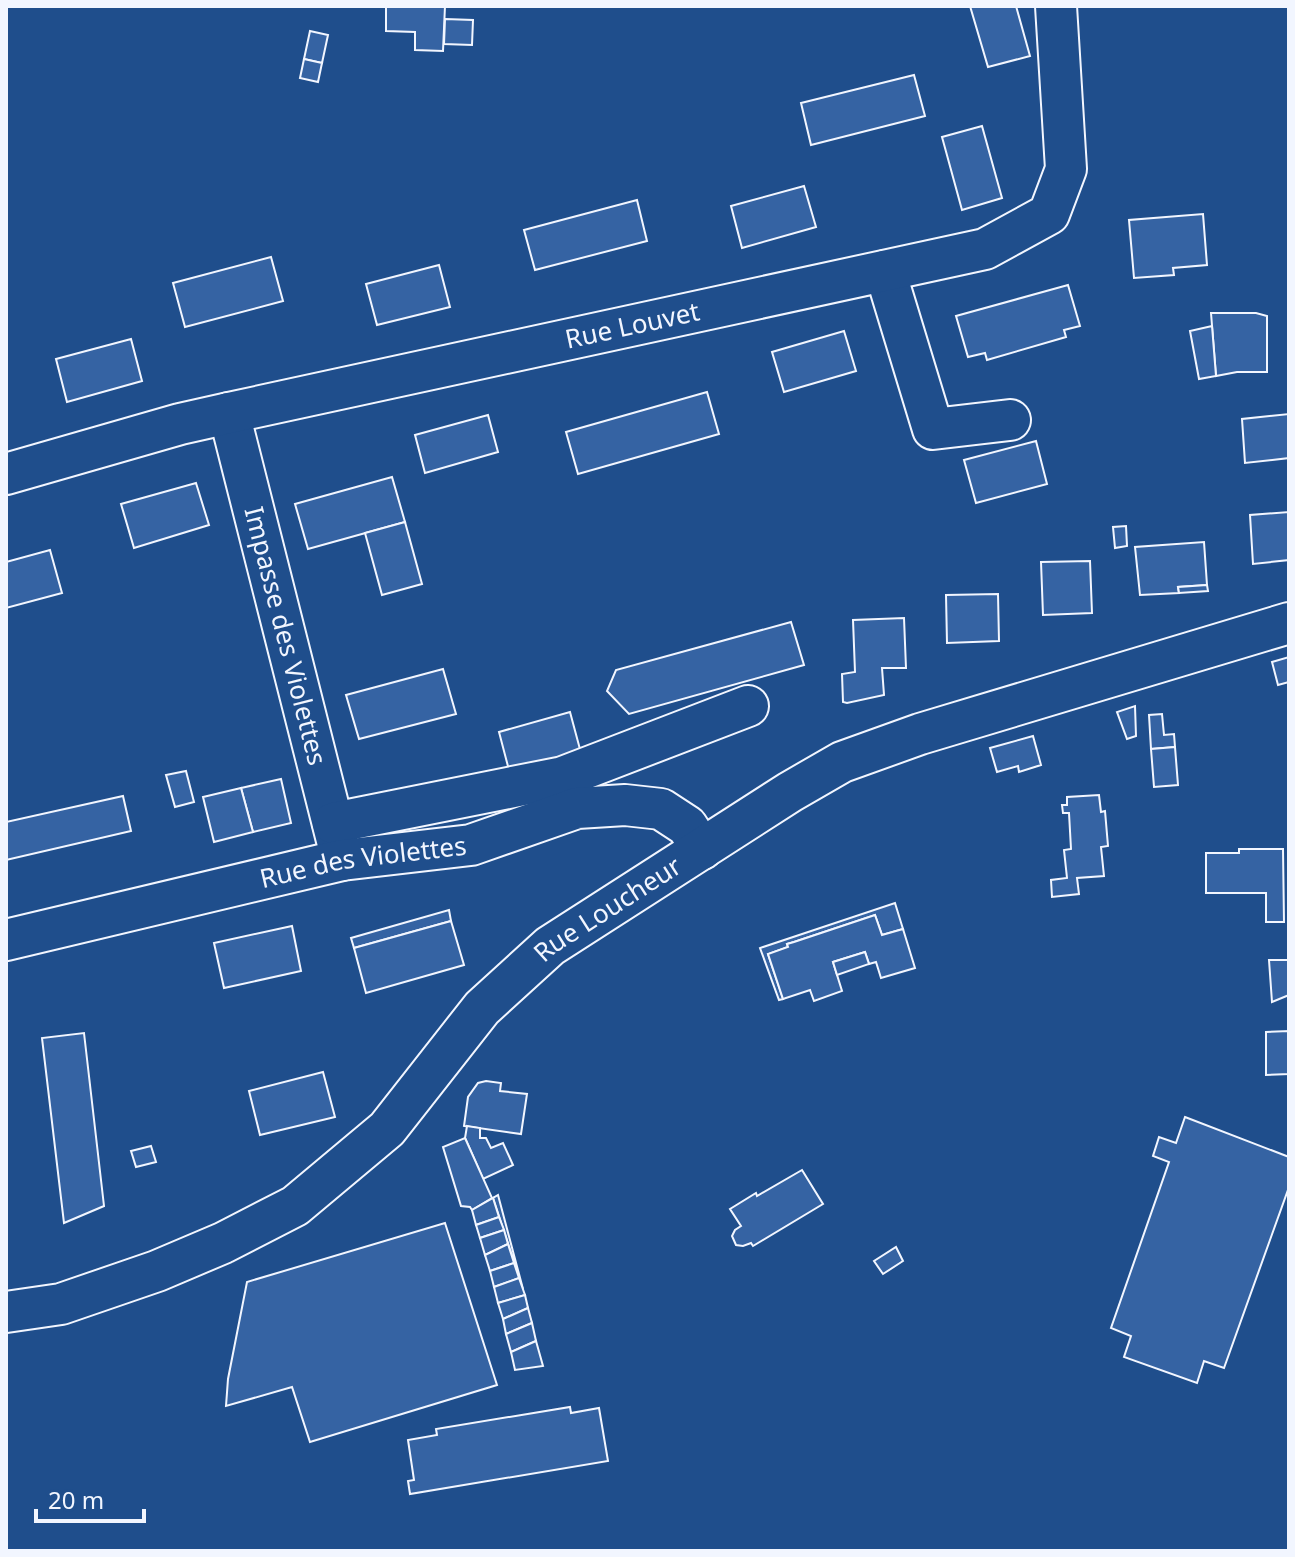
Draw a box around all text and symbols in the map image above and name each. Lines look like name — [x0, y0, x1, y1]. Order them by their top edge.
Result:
street label: Rue Louvet — [562, 292, 703, 357]
street label: Impasse des Violettes — [236, 503, 336, 769]
street label: Rue des Violettes — [256, 827, 468, 896]
street label: Rue Loucheur — [525, 847, 688, 969]
scale bar — [36, 1473, 144, 1523]
text: 20 m — [48, 1483, 104, 1516]

